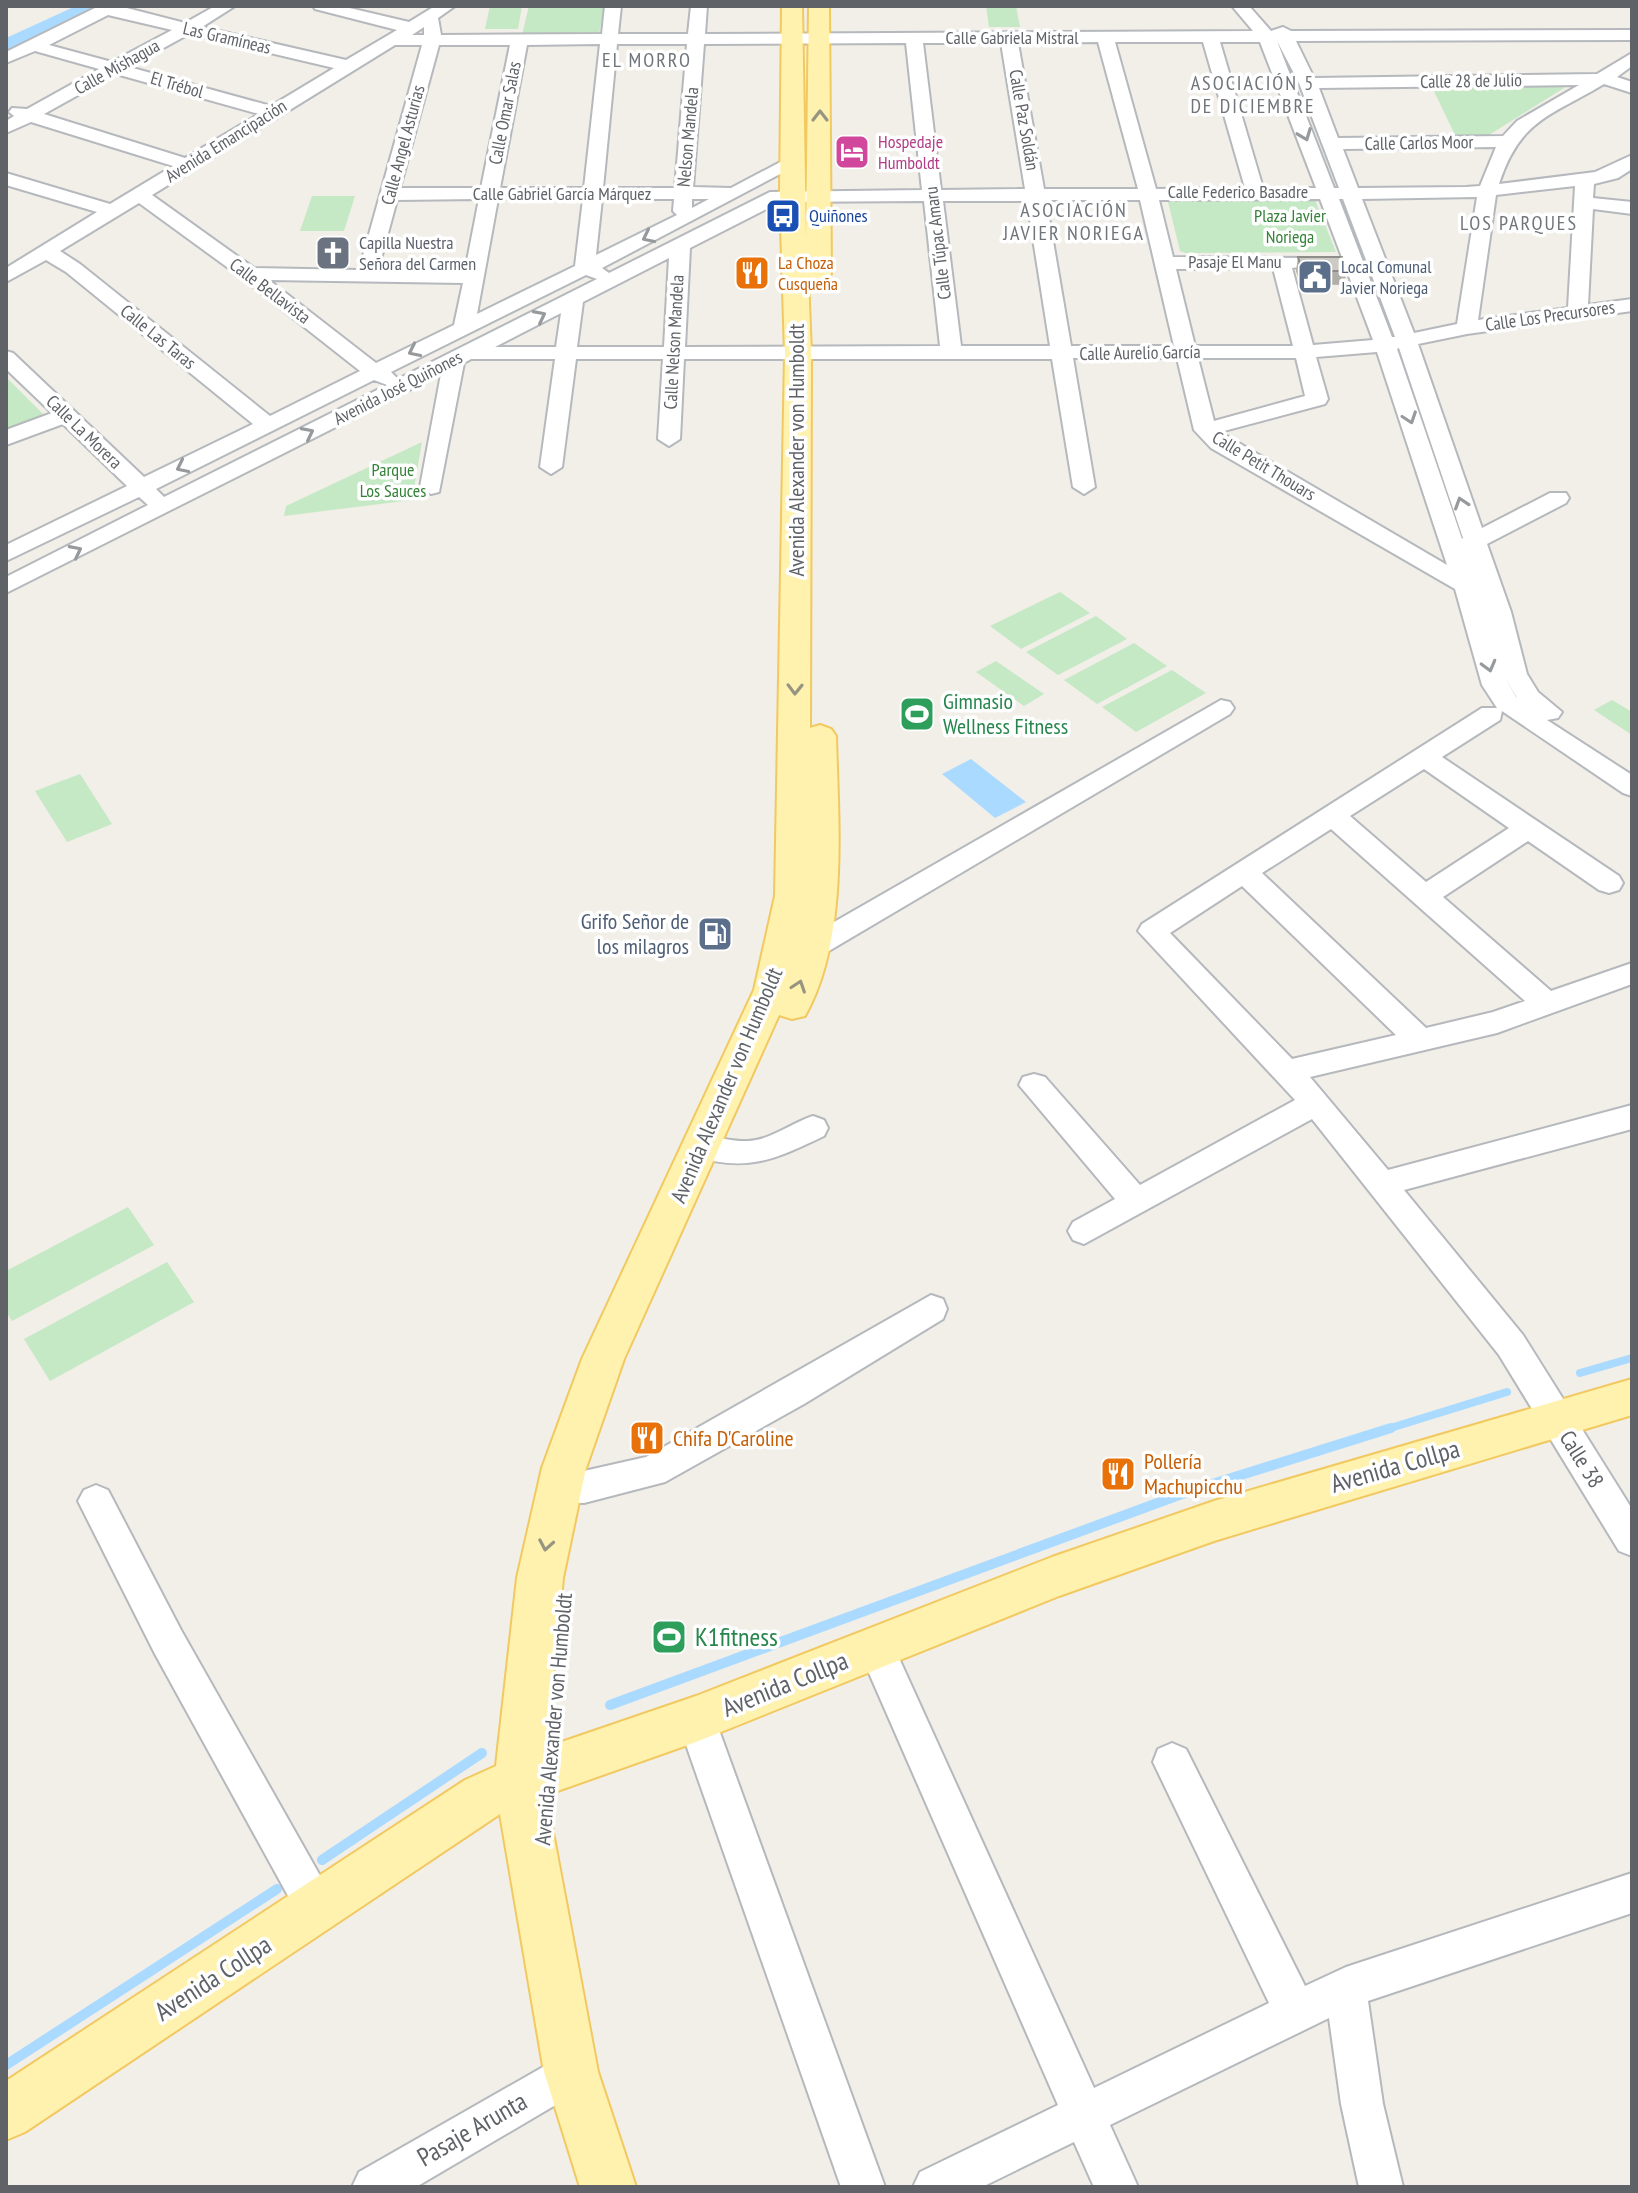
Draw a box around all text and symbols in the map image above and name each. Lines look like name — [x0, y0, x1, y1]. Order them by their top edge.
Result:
street label: Las Gramíneas — [181, 16, 273, 59]
street label: Calle Gabriela Mistral — [946, 26, 1079, 49]
street label: Calle Mishagua — [70, 34, 164, 99]
district label: EL MORRO — [602, 47, 692, 73]
street label: Calle Omar Salas — [483, 59, 526, 167]
street label: El Trébol — [148, 66, 207, 103]
street label: Calle Paz Soldán — [1004, 68, 1045, 172]
street label: Calle 28 de Julio — [1420, 68, 1522, 93]
district label: ASOCIACIÓN 5 DE DICIEMBRE — [1190, 70, 1316, 119]
street label: Calle Angel Asturias — [375, 82, 430, 207]
street label: Nelson Mandela — [672, 86, 703, 188]
street label: Avenida Emancipación — [161, 94, 291, 187]
one-way arrow — [811, 109, 829, 122]
one-way arrow — [1295, 128, 1312, 142]
place label: Hospedaje Humboldt — [878, 130, 943, 174]
street label: Calle Carlos Moor — [1364, 130, 1474, 155]
hotel icon: Hospedaje Humboldt — [833, 133, 871, 171]
street label: Calle Federico Basadre — [1168, 180, 1308, 203]
street label: Calle Gabriel García Márquez — [473, 182, 651, 205]
street label: Calle Túpac Amaru — [919, 185, 956, 301]
bus stop icon: Quiñones — [764, 197, 802, 235]
district label: ASOCIACIÓN JAVIER NORIEGA — [1002, 197, 1145, 246]
place label: Quiñones — [809, 204, 868, 227]
park label: Plaza Javier Noriega — [1254, 204, 1326, 248]
district label: LOS PARQUES — [1460, 210, 1578, 236]
one-way arrow — [641, 227, 656, 243]
place label: Capilla Nuestra Señora del Carmen — [359, 231, 476, 275]
church icon: Capilla Nuestra Señora del Carmen — [314, 234, 352, 272]
street label: Pasaje El Manu — [1188, 250, 1282, 273]
place label: La Choza Cusqueña — [778, 251, 838, 295]
street label: Calle Bellavista — [225, 253, 315, 329]
restaurant icon: La Choza Cusqueña — [733, 254, 771, 292]
place label: Local Comunal Javier Noriega — [1340, 255, 1432, 299]
public building icon: Local Comunal Javier Noriega — [1296, 258, 1334, 296]
street label: Calle Nelson Mandela — [658, 274, 689, 410]
street label: Calle Los Precursores — [1484, 295, 1616, 336]
street label: Calle Las Taras — [116, 299, 201, 374]
one-way arrow — [531, 310, 546, 326]
street label: Avenida Alexander von Humboldt — [782, 324, 810, 576]
street label: Calle Aurelio García — [1079, 340, 1201, 365]
one-way arrow — [408, 342, 423, 357]
street label: Avenida José Quiñones — [330, 345, 466, 430]
street label: Calle La Morera — [42, 390, 127, 474]
one-way arrow — [1401, 411, 1417, 425]
street label: Calle Petit Thouars — [1208, 426, 1320, 506]
one-way arrow — [299, 428, 314, 443]
one-way arrow — [175, 457, 190, 473]
park label: Parque Los Sauces — [360, 458, 426, 502]
one-way arrow — [1454, 497, 1470, 511]
one-way arrow — [67, 545, 82, 560]
one-way arrow — [1479, 659, 1496, 673]
one-way arrow — [786, 683, 804, 696]
place label: Gimnasio Wellness Fitness — [943, 687, 1068, 740]
sports icon: Gimnasio Wellness Fitness — [898, 695, 936, 733]
place label: Grifo Señor de los milagros — [581, 907, 689, 960]
fuel station icon: Grifo Señor de los milagros — [696, 915, 734, 953]
street label: Avenida Alexander von Humboldt — [664, 963, 788, 1207]
one-way arrow — [790, 980, 806, 994]
restaurant icon: Chifa D'Caroline — [628, 1419, 666, 1457]
place label: Chifa D'Caroline — [673, 1424, 794, 1452]
street label: Calle 38 — [1554, 1425, 1610, 1493]
street label: Avenida Collpa — [1326, 1431, 1463, 1500]
place label: Pollería Machupicchu — [1144, 1447, 1243, 1500]
restaurant icon: Pollería Machupicchu — [1099, 1455, 1137, 1493]
one-way arrow — [538, 1538, 555, 1551]
street label: Avenida Alexander von Humboldt — [528, 1592, 578, 1846]
sports icon: K1fitness — [650, 1618, 688, 1656]
place label: K1fitness — [695, 1620, 778, 1653]
street label: Avenida Collpa — [717, 1643, 853, 1724]
street label: Avenida Collpa — [148, 1928, 277, 2028]
street label: Pasaje Arunta — [411, 2084, 533, 2173]

